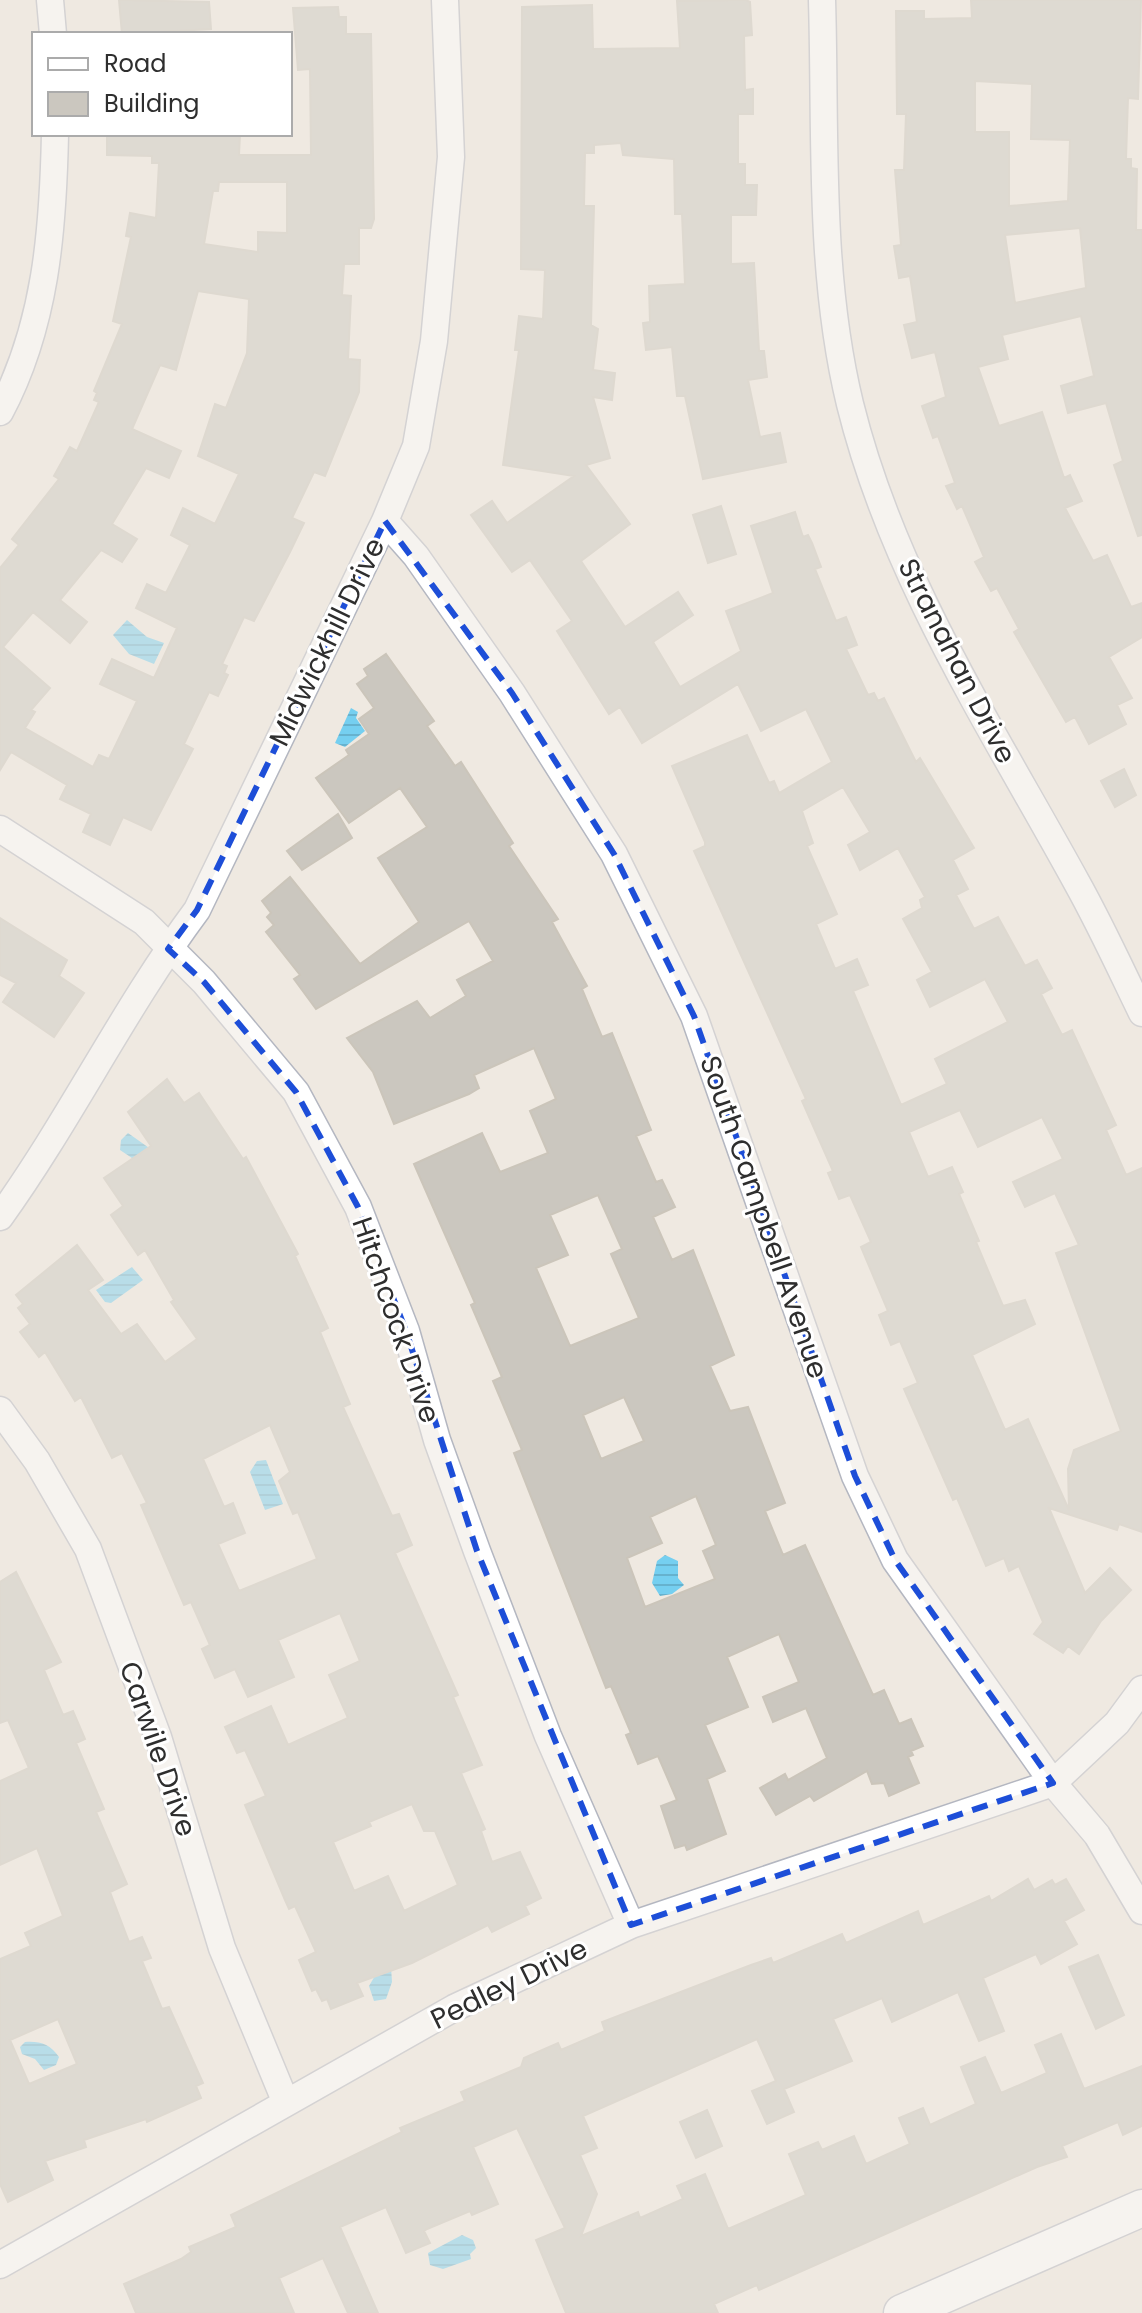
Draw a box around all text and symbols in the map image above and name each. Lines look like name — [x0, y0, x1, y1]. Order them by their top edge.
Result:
legend — [32, 32, 292, 136]
text: Road — [104, 47, 166, 80]
text: Building — [104, 87, 200, 120]
street label: Midwickhill Drive — [260, 531, 394, 753]
street label: Stranahan Drive — [888, 552, 1026, 770]
street label: South Campbell Avenue — [690, 1050, 838, 1384]
street label: Hitchcock Drive — [343, 1212, 449, 1428]
street label: Carwile Drive — [110, 1656, 206, 1842]
street label: Pedley Drive — [424, 1929, 594, 2039]

